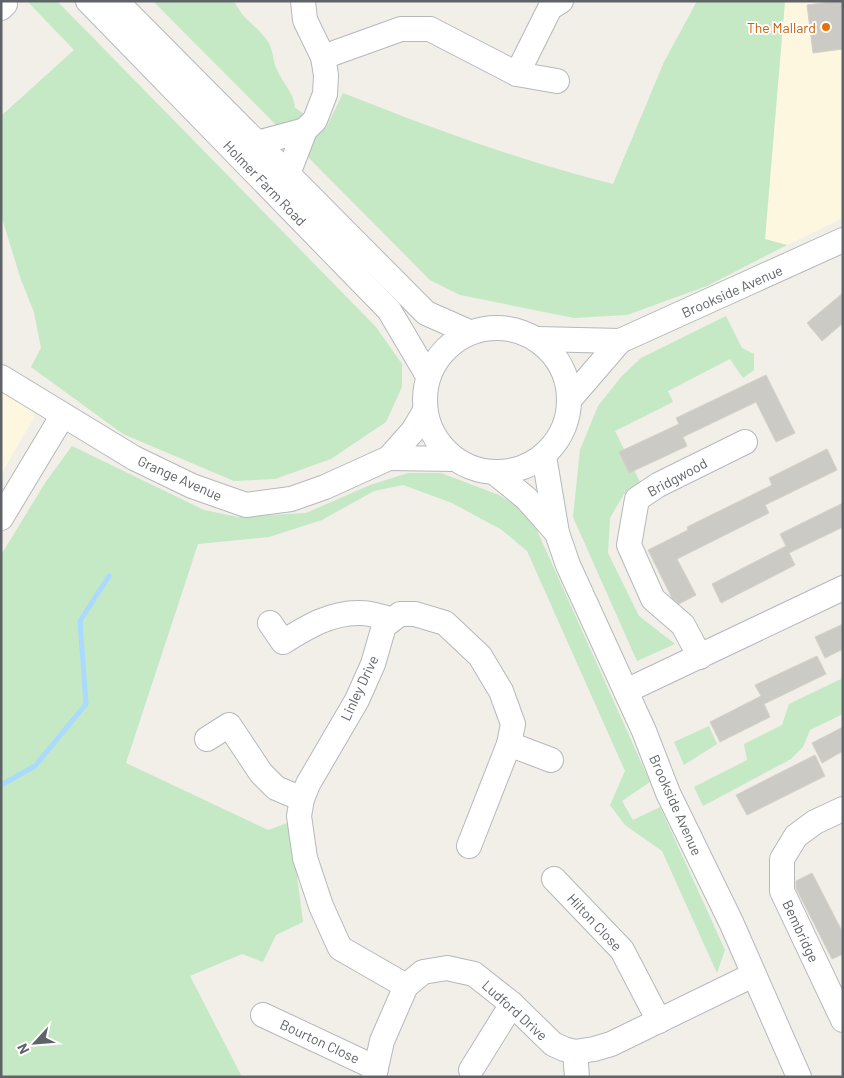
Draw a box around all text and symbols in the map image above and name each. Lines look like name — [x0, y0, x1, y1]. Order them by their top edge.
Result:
place label: The Mallard — [747, 19, 816, 36]
marker: The Mallard — [820, 21, 832, 33]
street label: Holmer Farm Road — [220, 137, 310, 229]
street label: Brookside Avenue — [679, 261, 785, 321]
street label: Grange Avenue — [135, 452, 225, 504]
street label: Bridgwood — [644, 454, 710, 500]
street label: Linley Drive — [337, 653, 381, 723]
street label: Brookside Avenue — [646, 752, 706, 858]
street label: Hilton Close — [564, 890, 626, 954]
street label: Bembridge — [779, 897, 823, 965]
street label: Ludford Drive — [479, 976, 551, 1044]
street label: Bourton Close — [278, 1015, 362, 1067]
north arrow — [10, 1018, 60, 1068]
text: N — [13, 1041, 33, 1057]

